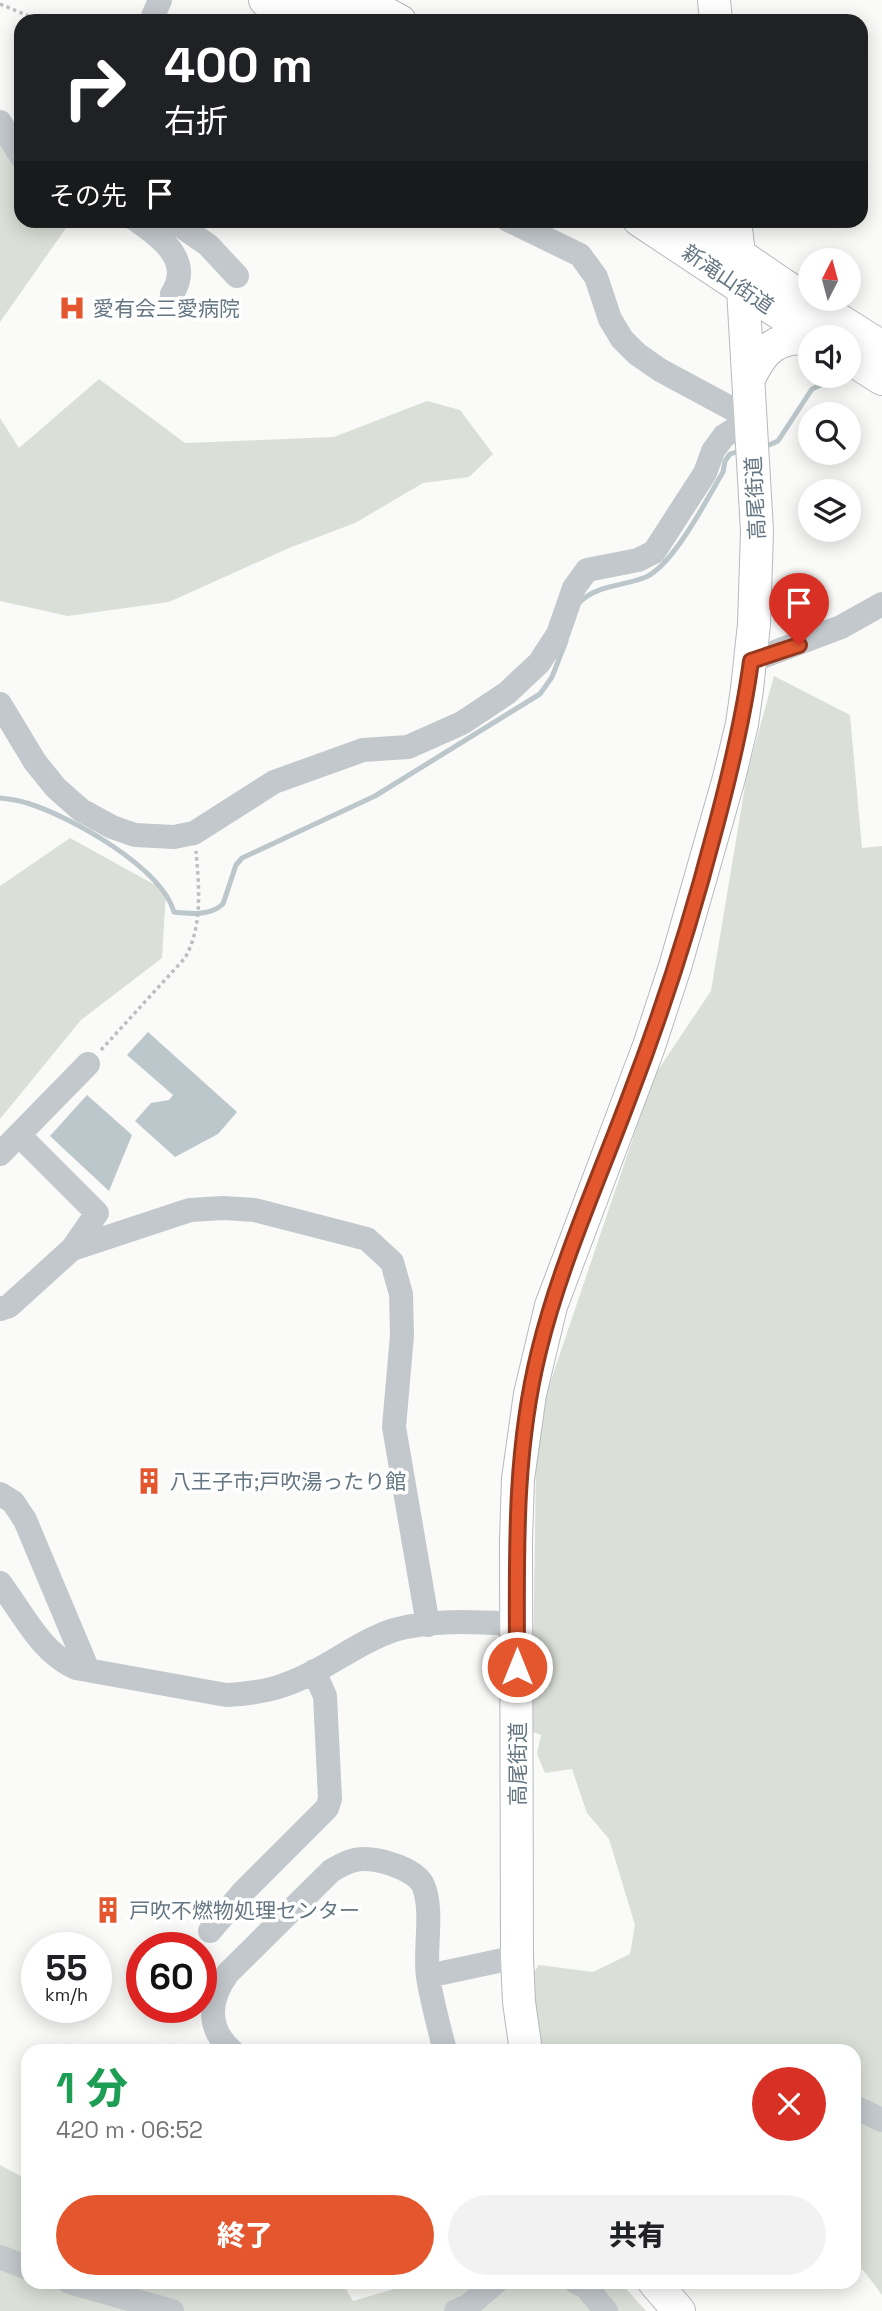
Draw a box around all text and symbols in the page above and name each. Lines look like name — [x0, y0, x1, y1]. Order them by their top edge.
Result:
text: 400 m — [164, 34, 313, 96]
icon: right — [49, 42, 140, 133]
text: 右折 — [164, 101, 228, 141]
icon: arrive — [141, 175, 179, 213]
text: その先 — [49, 179, 127, 213]
street label: 新滝山街道 — [677, 238, 779, 320]
north arrow — [798, 248, 861, 312]
map controls — [798, 248, 861, 542]
hospital icon: 愛有会三愛病院 — [57, 293, 87, 323]
place label: 愛有会三愛病院 — [93, 295, 240, 322]
button: sound — [798, 325, 861, 388]
button: search — [798, 402, 861, 465]
street label: 高尾街道 — [739, 455, 771, 541]
button: layers — [798, 479, 861, 542]
pin — [769, 573, 829, 645]
icon: arrive — [780, 584, 818, 622]
building icon: 八王子市;戸吹湯ったり館 — [134, 1466, 164, 1496]
place label: 八王子市;戸吹湯ったり館 — [170, 1468, 406, 1495]
position arrow — [480, 1630, 554, 1704]
street label: 高尾街道 — [504, 1722, 531, 1806]
building icon: 戸吹不燃物処理センター — [93, 1895, 123, 1925]
place label: 戸吹不燃物処理センター — [129, 1897, 360, 1924]
speed limit sign: 60 — [126, 1932, 217, 2023]
text: 55 — [45, 1946, 88, 1990]
text: km/h — [45, 1983, 88, 2006]
text: 1 分 — [56, 2062, 128, 2115]
button: close — [752, 2067, 826, 2141]
text: 420 m · 06:52 — [56, 2115, 203, 2145]
button: 終了 — [56, 2195, 434, 2275]
button: 共有 — [448, 2195, 826, 2275]

